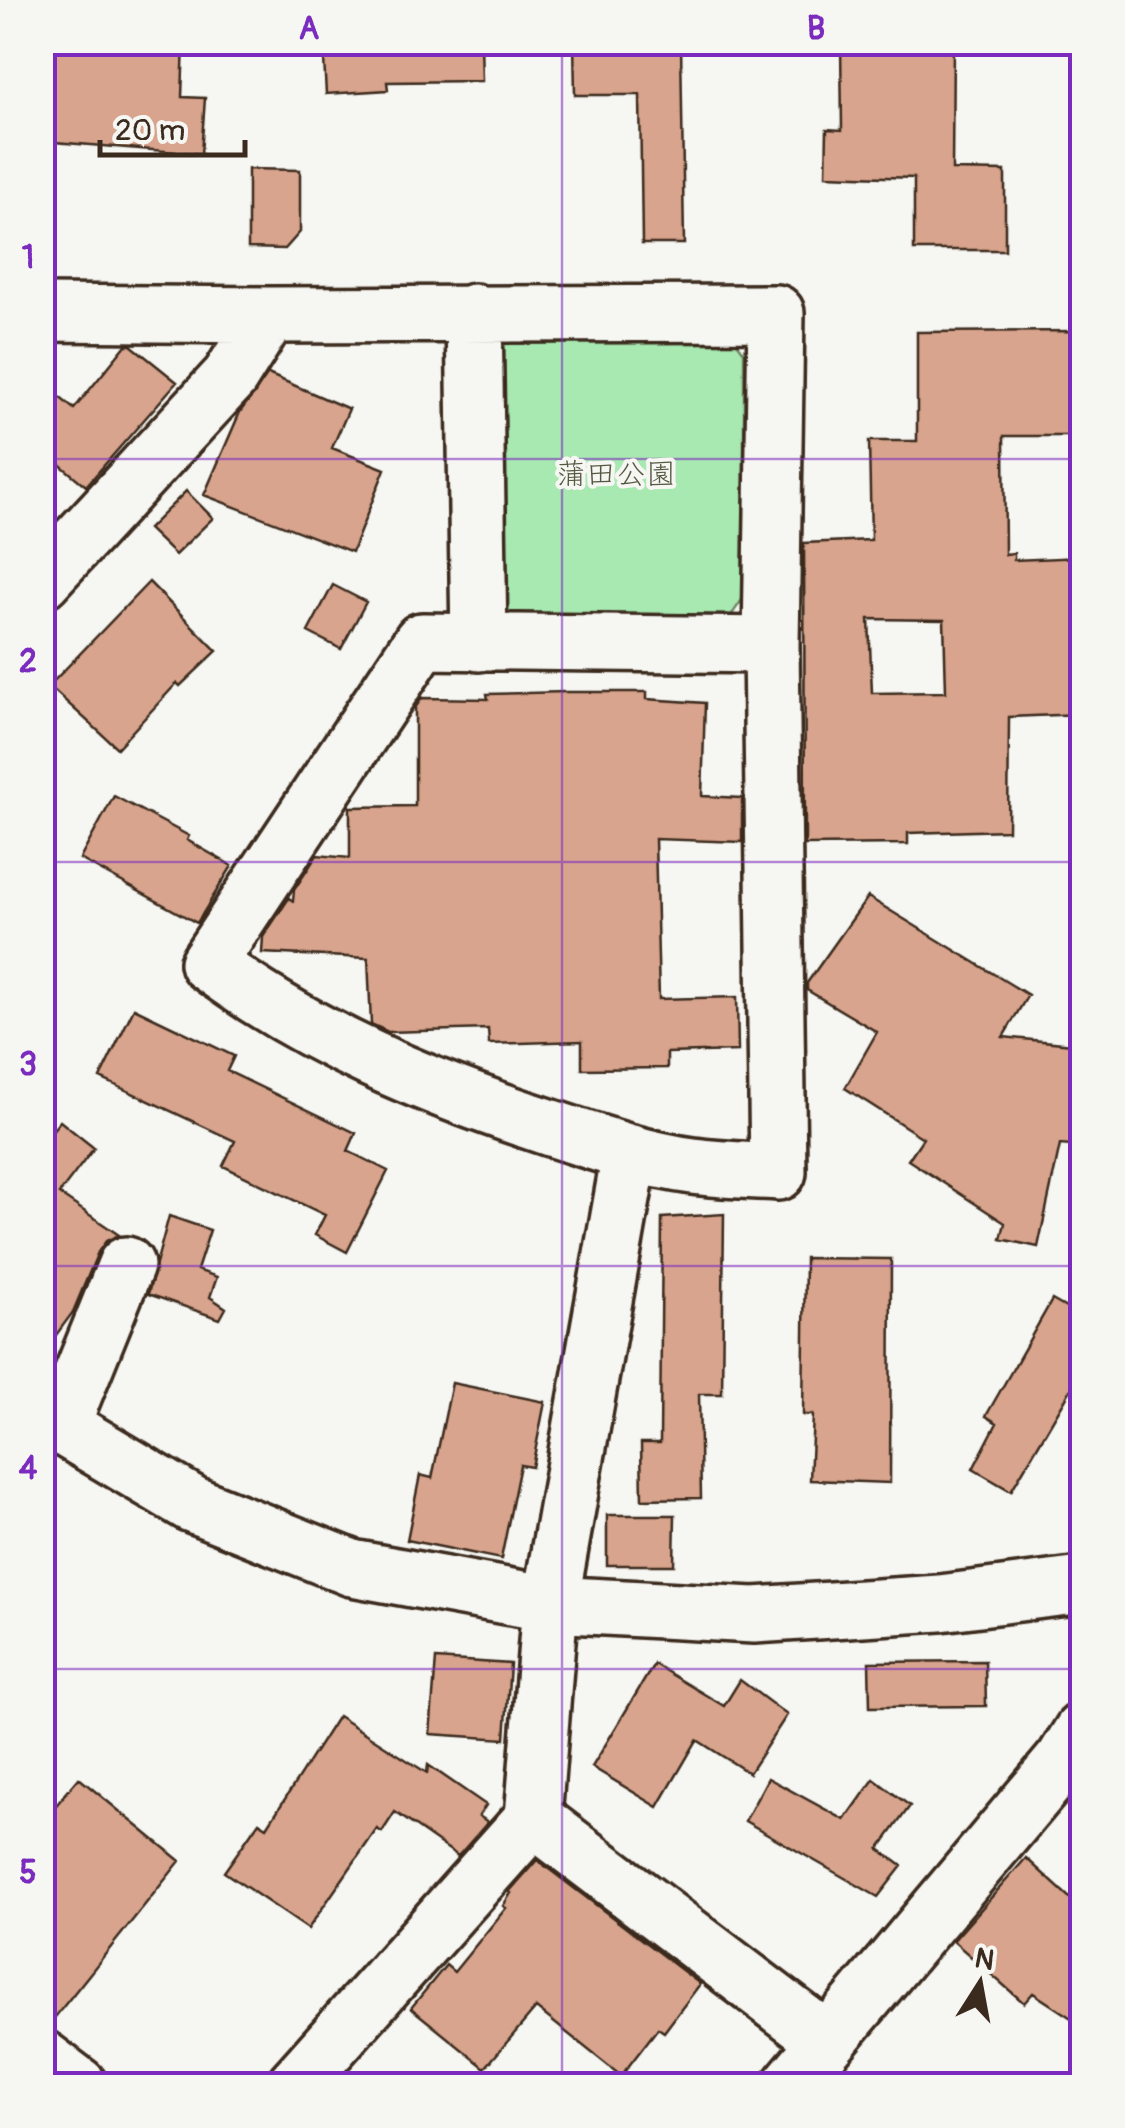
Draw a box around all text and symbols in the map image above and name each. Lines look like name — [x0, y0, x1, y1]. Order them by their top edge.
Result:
text: A — [299, 9, 320, 49]
text: B — [807, 9, 825, 49]
scale bar — [100, 95, 245, 157]
text: 20 m — [115, 112, 185, 149]
text: 1 — [22, 238, 34, 278]
park label: 蒲田公園 — [556, 456, 676, 493]
text: 2 — [19, 642, 37, 682]
text: 3 — [19, 1045, 37, 1085]
text: 4 — [19, 1449, 38, 1489]
text: 5 — [19, 1853, 37, 1893]
north arrow — [930, 1933, 1030, 2033]
text: N — [972, 1941, 997, 1979]

